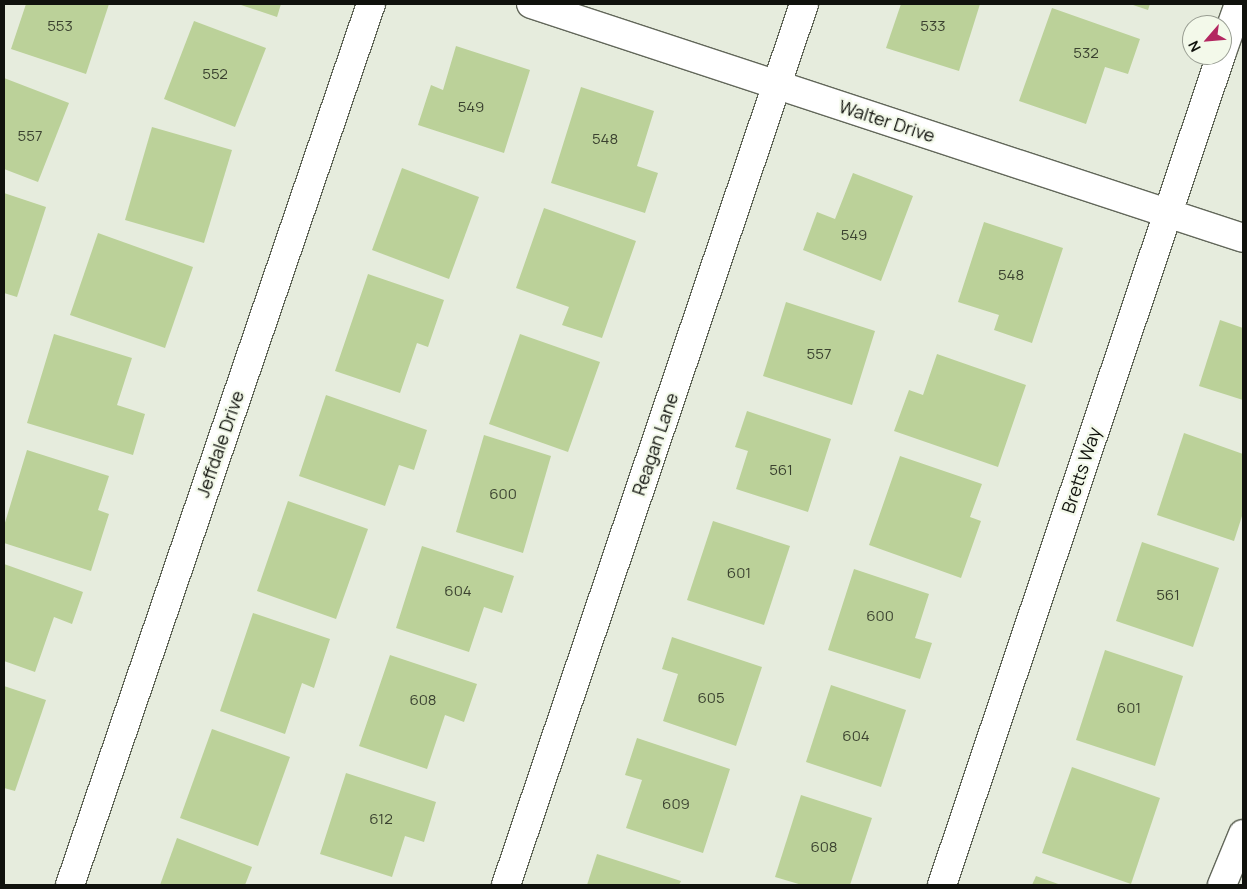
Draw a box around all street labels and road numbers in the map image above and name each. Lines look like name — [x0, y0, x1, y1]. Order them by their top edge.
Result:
street label: Walter Drive — [836, 95, 938, 147]
street label: Jeffdale Drive — [192, 388, 248, 500]
street label: Reagan Lane — [627, 390, 683, 498]
street label: Bretts Way — [1057, 424, 1105, 516]

